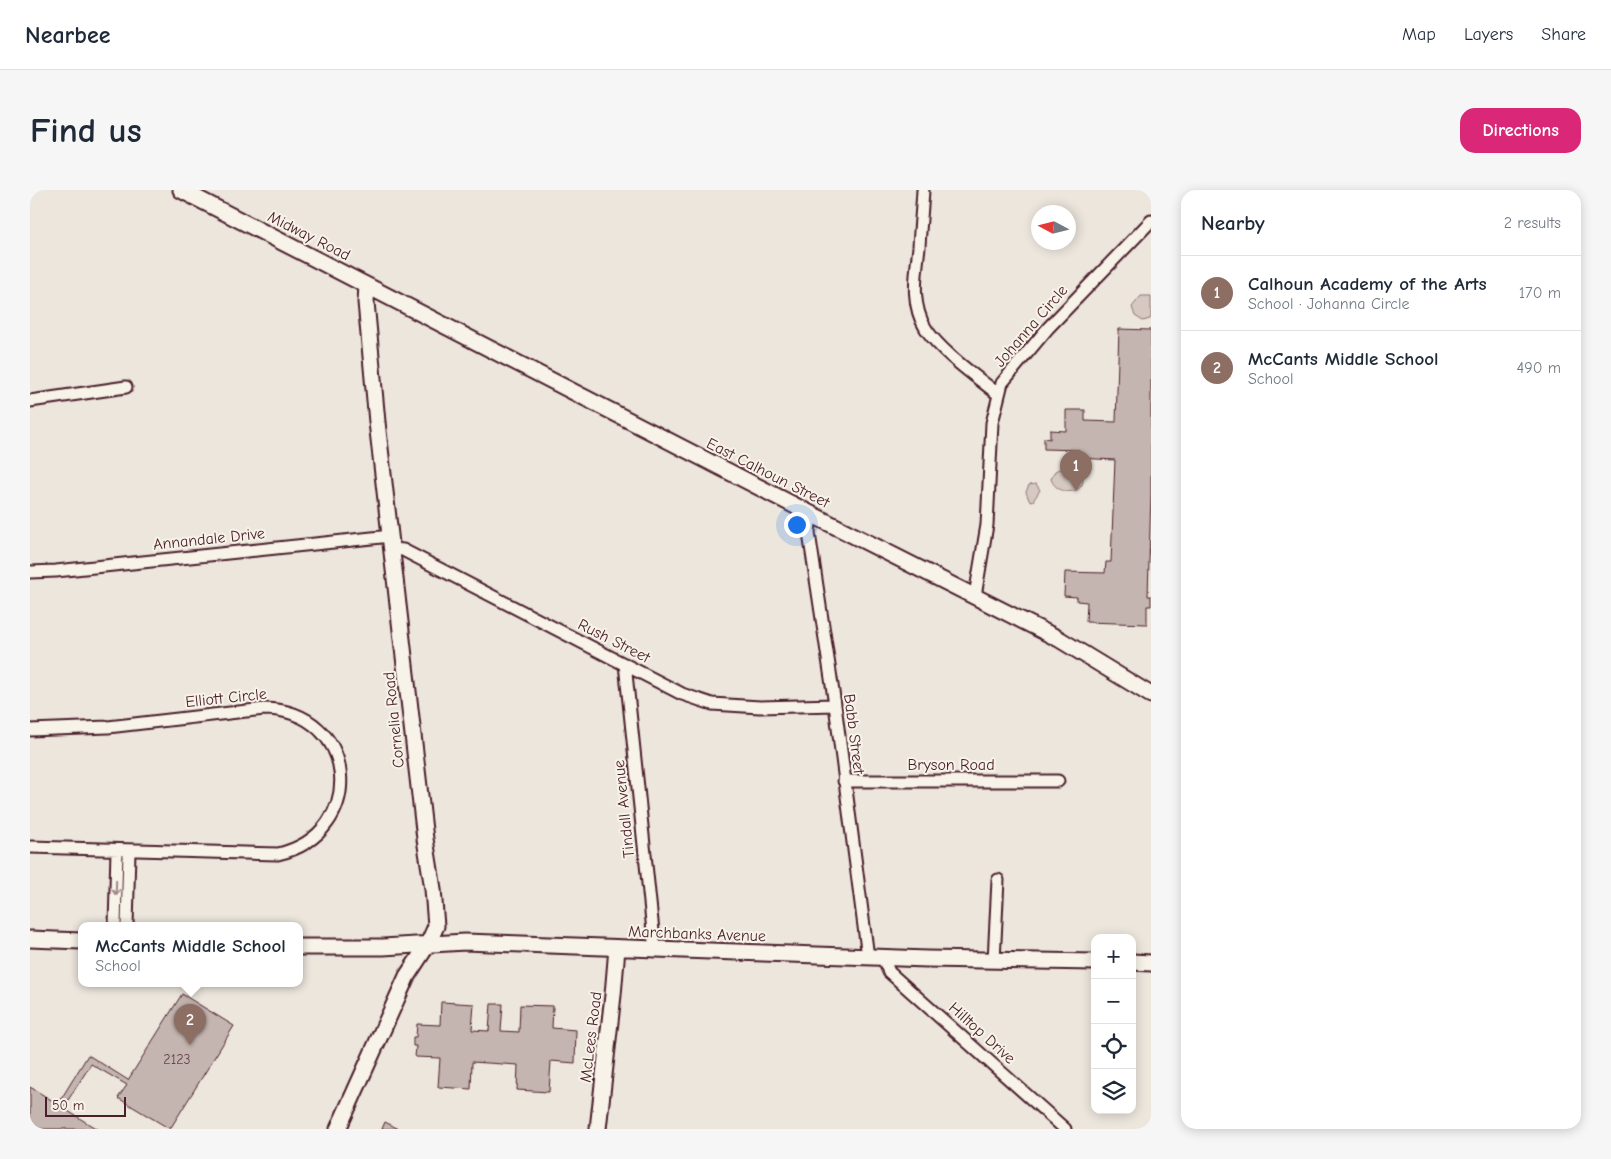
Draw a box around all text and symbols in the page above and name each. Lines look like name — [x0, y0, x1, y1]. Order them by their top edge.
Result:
text: Nearbee — [25, 21, 110, 49]
text: Map — [1402, 24, 1436, 45]
text: Layers — [1464, 24, 1513, 45]
text: Share — [1541, 24, 1586, 45]
button: Directions — [1460, 108, 1581, 153]
text: Find us — [30, 110, 142, 151]
north arrow — [1031, 205, 1076, 250]
street label: Midway Road — [265, 208, 353, 264]
text: Nearby — [1201, 211, 1265, 235]
text: 2 results — [1504, 214, 1561, 232]
text: Calhoun Academy of the Arts — [1248, 273, 1487, 295]
street label: Johanna Circle — [991, 281, 1071, 371]
text: 1 — [1214, 284, 1220, 302]
text: 170 m — [1519, 284, 1561, 302]
text: School · Johanna Circle — [1248, 295, 1410, 313]
text: McCants Middle School — [1248, 348, 1439, 370]
text: 2 — [1213, 359, 1221, 377]
text: 490 m — [1516, 359, 1561, 377]
text: School — [1248, 370, 1294, 388]
street label: East Calhoun Street — [704, 434, 833, 512]
pin: 1 — [1060, 450, 1092, 491]
your location — [784, 512, 810, 538]
street label: Annandale Drive — [152, 524, 266, 554]
street label: Rush Street — [575, 615, 653, 667]
street label: Cornelia Road — [380, 671, 408, 769]
street label: Elliott Circle — [184, 685, 268, 711]
street label: Babb Street — [840, 693, 868, 776]
street label: Bryson Road — [907, 756, 995, 774]
street label: Tindall Avenue — [610, 759, 638, 859]
one-way arrow — [111, 880, 121, 896]
popup — [78, 922, 303, 987]
street label: Marchbanks Avenue — [628, 923, 766, 945]
map controls — [1091, 934, 1136, 1114]
button: + — [1091, 934, 1136, 979]
text: McCants Middle School — [95, 935, 286, 957]
text: School — [95, 957, 141, 975]
button: − — [1091, 979, 1136, 1024]
street label: McLees Road — [576, 991, 606, 1083]
street label: Hilltop Drive — [945, 999, 1019, 1067]
pin: 2 — [174, 1004, 206, 1045]
button: locate — [1091, 1024, 1136, 1069]
house number: 2123 — [163, 1051, 191, 1068]
button: layers — [1091, 1069, 1136, 1114]
scale bar — [45, 1094, 126, 1117]
text: 50 m — [52, 1097, 84, 1114]

